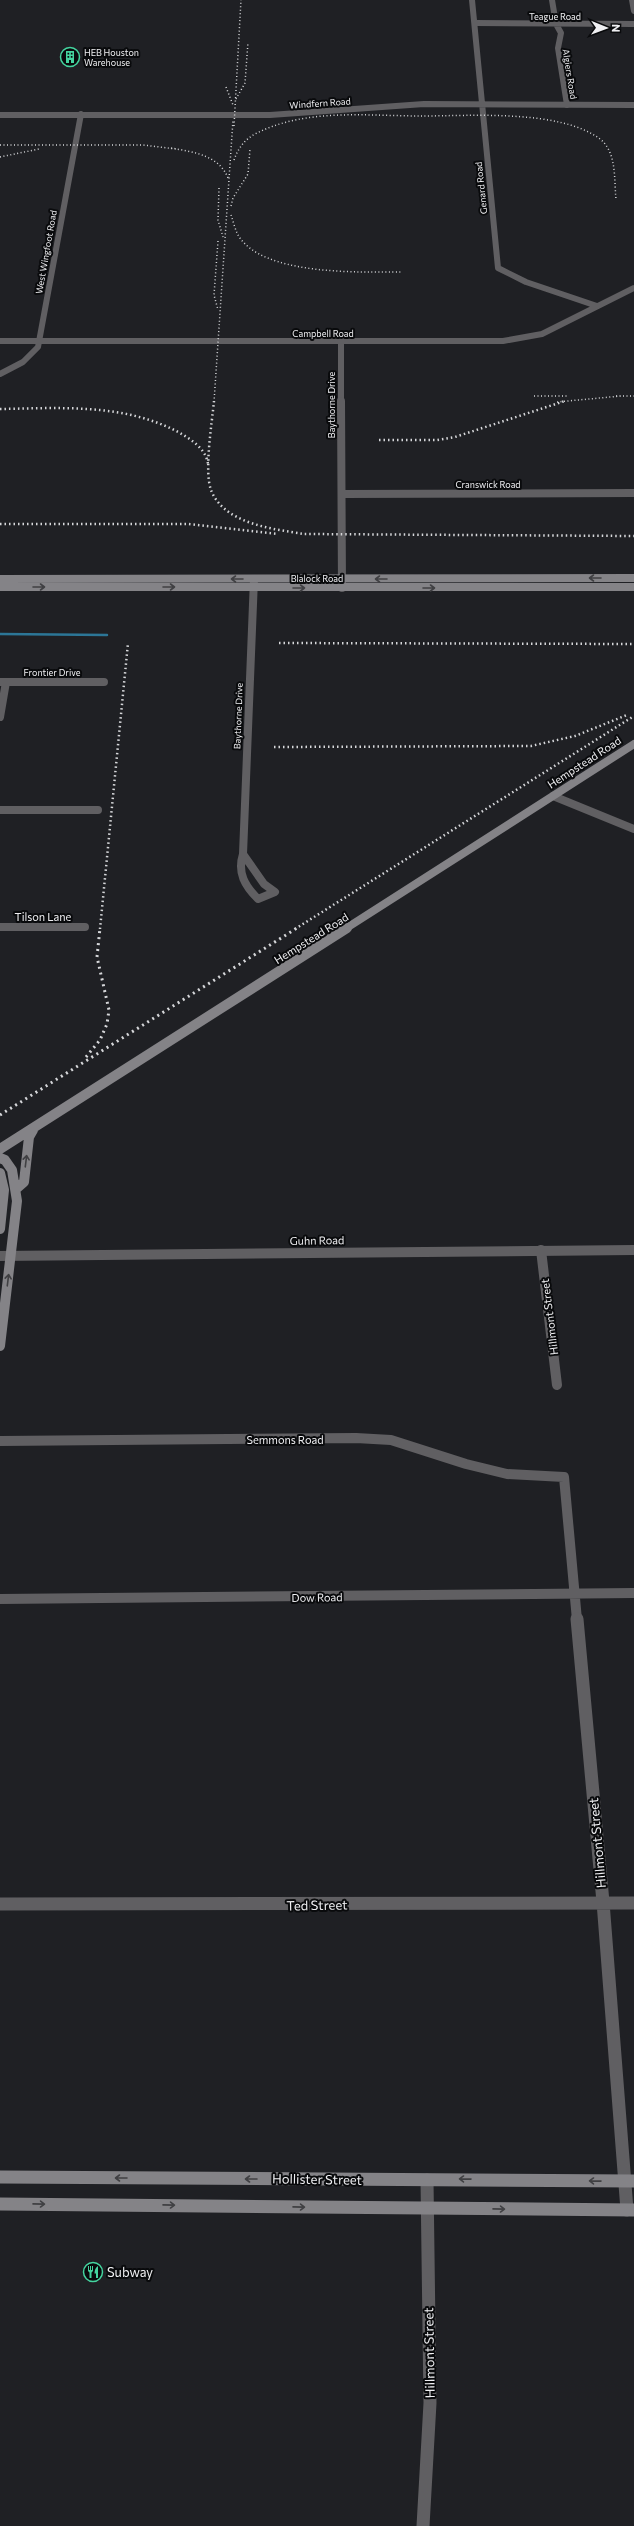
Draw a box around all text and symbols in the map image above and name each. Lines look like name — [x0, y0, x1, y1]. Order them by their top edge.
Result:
north arrow — [586, 8, 626, 48]
street label: Teague Road — [529, 11, 581, 22]
text: N — [610, 24, 623, 32]
building icon: HEB Houston Warehouse — [59, 46, 81, 68]
place label: HEB Houston Warehouse — [84, 47, 139, 68]
street label: Algiers Road — [561, 48, 579, 100]
street label: Windfern Road — [289, 95, 351, 111]
street label: Genard Road — [473, 161, 489, 215]
street label: West Wingfoot Road — [33, 209, 59, 295]
street label: Campbell Road — [292, 328, 354, 339]
street label: Baythorne Drive — [326, 372, 337, 438]
street label: Cranswick Road — [455, 479, 521, 490]
street label: Blalock Road — [291, 573, 343, 584]
one-way arrow — [589, 574, 602, 582]
one-way arrow — [231, 575, 244, 583]
one-way arrow — [375, 575, 388, 583]
one-way arrow — [32, 583, 45, 591]
one-way arrow — [162, 583, 175, 591]
one-way arrow — [292, 584, 305, 592]
one-way arrow — [422, 584, 435, 592]
street label: Frontier Drive — [24, 667, 81, 678]
street label: Baythorne Drive — [231, 682, 245, 749]
street label: Hempstead Road — [545, 733, 623, 791]
street label: Tilson Lane — [15, 910, 72, 923]
street label: Hempstead Road — [271, 910, 351, 966]
one-way arrow — [23, 1155, 30, 1168]
street label: Guhn Road — [290, 1233, 344, 1247]
one-way arrow — [5, 1274, 12, 1287]
street label: Hillmont Street — [538, 1278, 560, 1356]
street label: Semmons Road — [246, 1433, 324, 1446]
street label: Dow Road — [291, 1590, 343, 1604]
street label: Hillmont Street — [585, 1797, 609, 1889]
street label: Ted Street — [286, 1896, 348, 1914]
street label: Hollister Street — [272, 2170, 362, 2188]
one-way arrow — [115, 2174, 128, 2182]
one-way arrow — [245, 2175, 258, 2183]
one-way arrow — [459, 2175, 472, 2183]
one-way arrow — [589, 2177, 602, 2185]
one-way arrow — [32, 2200, 45, 2208]
one-way arrow — [162, 2202, 175, 2209]
one-way arrow — [292, 2203, 305, 2211]
one-way arrow — [492, 2205, 505, 2212]
restaurant icon: Subway — [82, 2261, 104, 2283]
place label: Subway — [107, 2264, 153, 2280]
street label: Hillmont Street — [420, 2307, 438, 2399]

